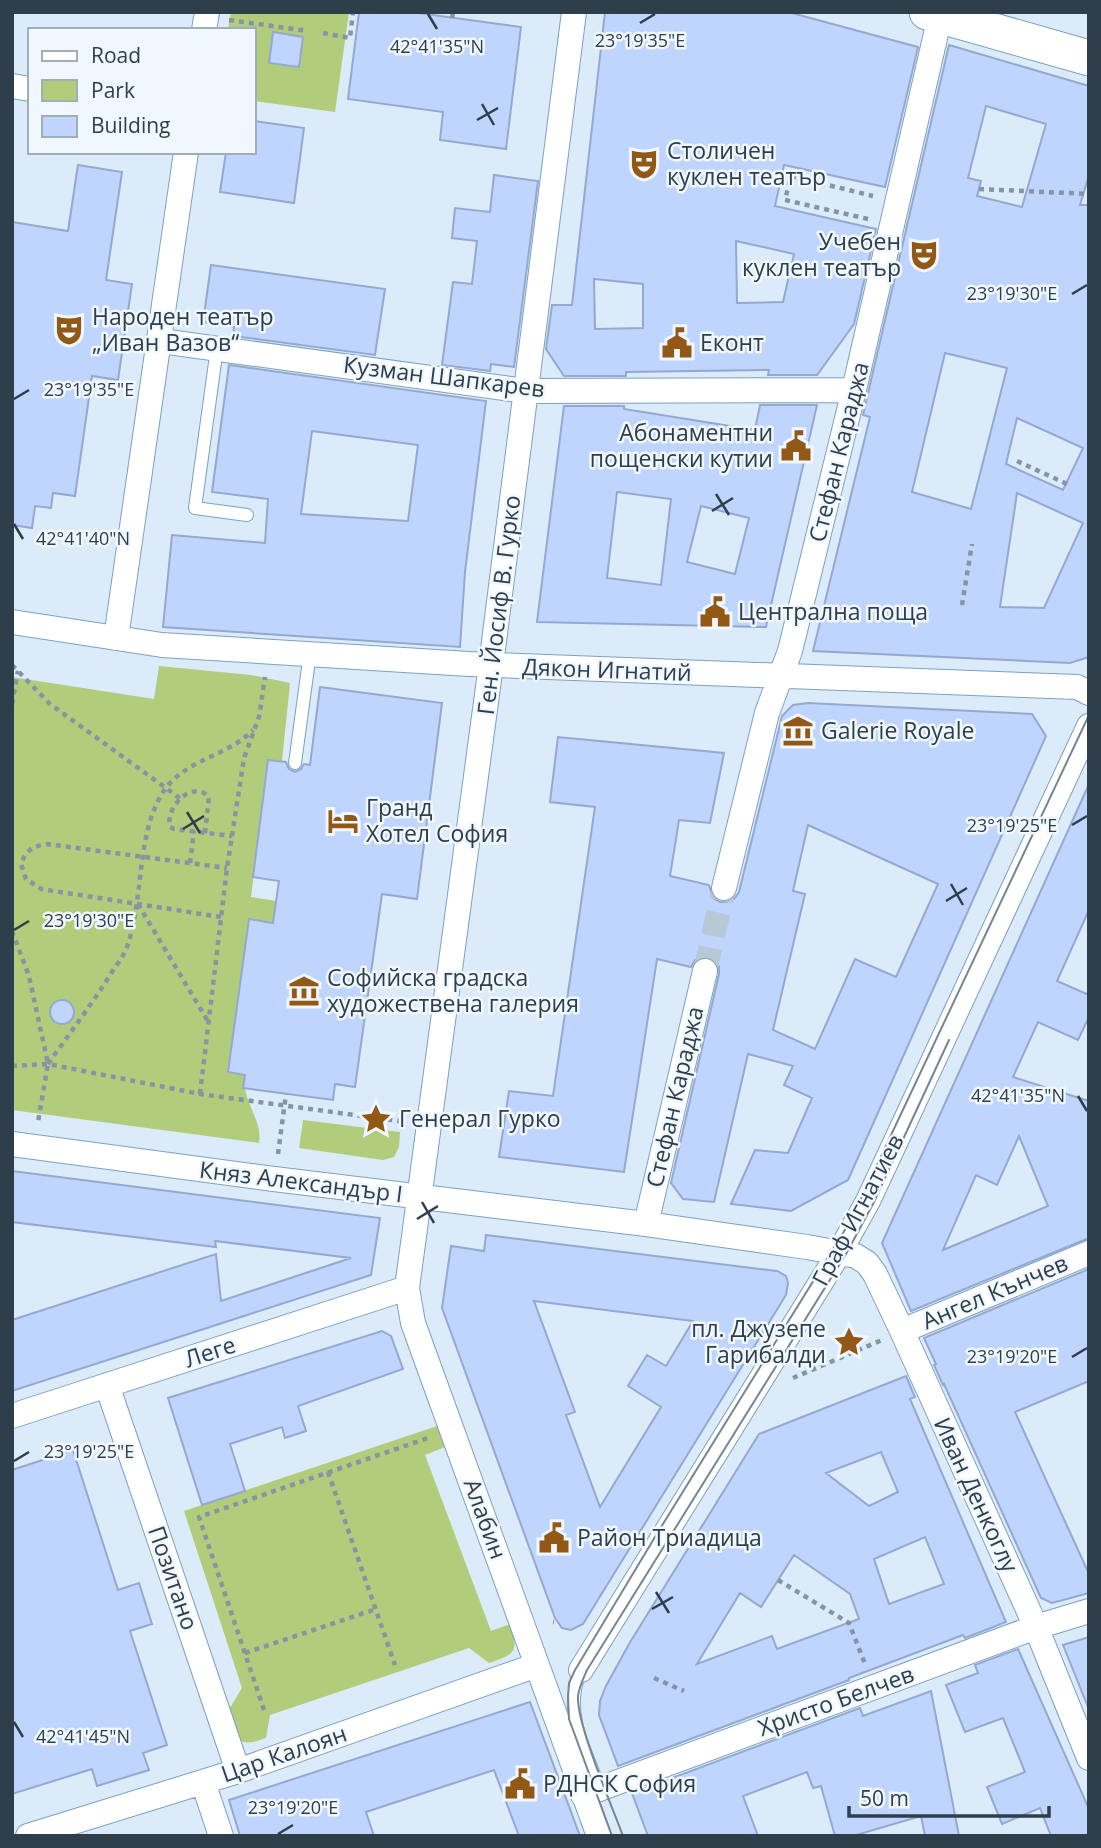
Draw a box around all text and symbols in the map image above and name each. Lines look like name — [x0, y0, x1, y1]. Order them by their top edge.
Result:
legend — [28, 28, 256, 154]
text: 23°19'35"E — [595, 28, 685, 52]
text: 42°41'35"N — [390, 34, 484, 58]
text: Road — [91, 41, 141, 69]
text: Park — [91, 76, 135, 104]
text: Building — [91, 111, 170, 139]
place label: Столичен куклен театър — [667, 134, 826, 192]
theatre icon: Столичен куклен театър — [627, 147, 661, 181]
place label: Учебен куклен театър — [742, 225, 901, 283]
theatre icon: Учебен куклен театър — [907, 238, 941, 272]
text: 23°19'30"E — [967, 281, 1057, 305]
place label: Народен театър „Иван Вазов“ — [92, 300, 274, 358]
theatre icon: Народен театър „Иван Вазов“ — [52, 313, 86, 347]
public building icon: Еконт — [660, 326, 694, 360]
place label: Еконт — [700, 326, 764, 358]
street label: Кузман Шапкарев — [342, 348, 547, 404]
street label: Стефан Караджа — [800, 358, 876, 545]
text: 23°19'35"E — [44, 377, 134, 401]
place label: Абонаментни пощенски кутии — [590, 416, 773, 474]
public building icon: Абонаментни пощенски кутии — [779, 429, 813, 463]
street label: Ген. Йосиф В. Гурко — [469, 493, 527, 716]
text: 42°41'40"N — [36, 526, 130, 550]
public building icon: Централна поща — [698, 595, 732, 629]
place label: Централна поща — [738, 595, 928, 627]
street label: Дякон Игнатий — [522, 650, 692, 688]
museum icon: Galerie Royale — [781, 714, 815, 748]
place label: Galerie Royale — [821, 714, 974, 746]
place label: Гранд Хотел София — [366, 791, 508, 849]
hotel icon: Гранд Хотел София — [326, 804, 360, 838]
text: 23°19'25"E — [967, 813, 1057, 837]
text: 23°19'30"E — [44, 908, 134, 932]
place label: Софийска градска художествена галерия — [327, 961, 579, 1019]
museum icon: Софийска градска художествена галерия — [287, 974, 321, 1008]
street label: Стефан Караджа — [638, 1003, 710, 1190]
text: 42°41'35"N — [971, 1083, 1065, 1107]
place icon: Генерал Гурко — [359, 1102, 393, 1136]
place label: Генерал Гурко — [399, 1102, 561, 1134]
street label: Граф Игнатиев — [804, 1128, 911, 1291]
street label: Княз Александър I — [198, 1153, 405, 1209]
street label: Ангел Кънчев — [917, 1246, 1072, 1336]
place label: пл. Джузепе Гарибалди — [691, 1312, 826, 1370]
place icon: пл. Джузепе Гарибалди — [832, 1325, 866, 1359]
street label: Леге — [180, 1328, 239, 1374]
text: 23°19'20"E — [967, 1344, 1057, 1368]
street label: Иван Денкоглу — [927, 1412, 1027, 1578]
text: 23°19'25"E — [44, 1439, 134, 1463]
street label: Алабин — [457, 1474, 515, 1563]
street label: Позитано — [141, 1521, 207, 1634]
public building icon: Район Триадица — [537, 1521, 571, 1555]
place label: Район Триадица — [577, 1521, 762, 1553]
street label: Христо Белчев — [753, 1657, 918, 1743]
street label: Цар Калоян — [217, 1717, 351, 1789]
text: 42°41'45"N — [36, 1724, 130, 1748]
public building icon: РДНСК София — [503, 1767, 537, 1801]
place label: РДНСК София — [543, 1767, 696, 1799]
scale bar — [849, 1774, 1048, 1818]
text: 50 m — [860, 1784, 909, 1812]
text: 23°19'20"E — [248, 1795, 338, 1819]

